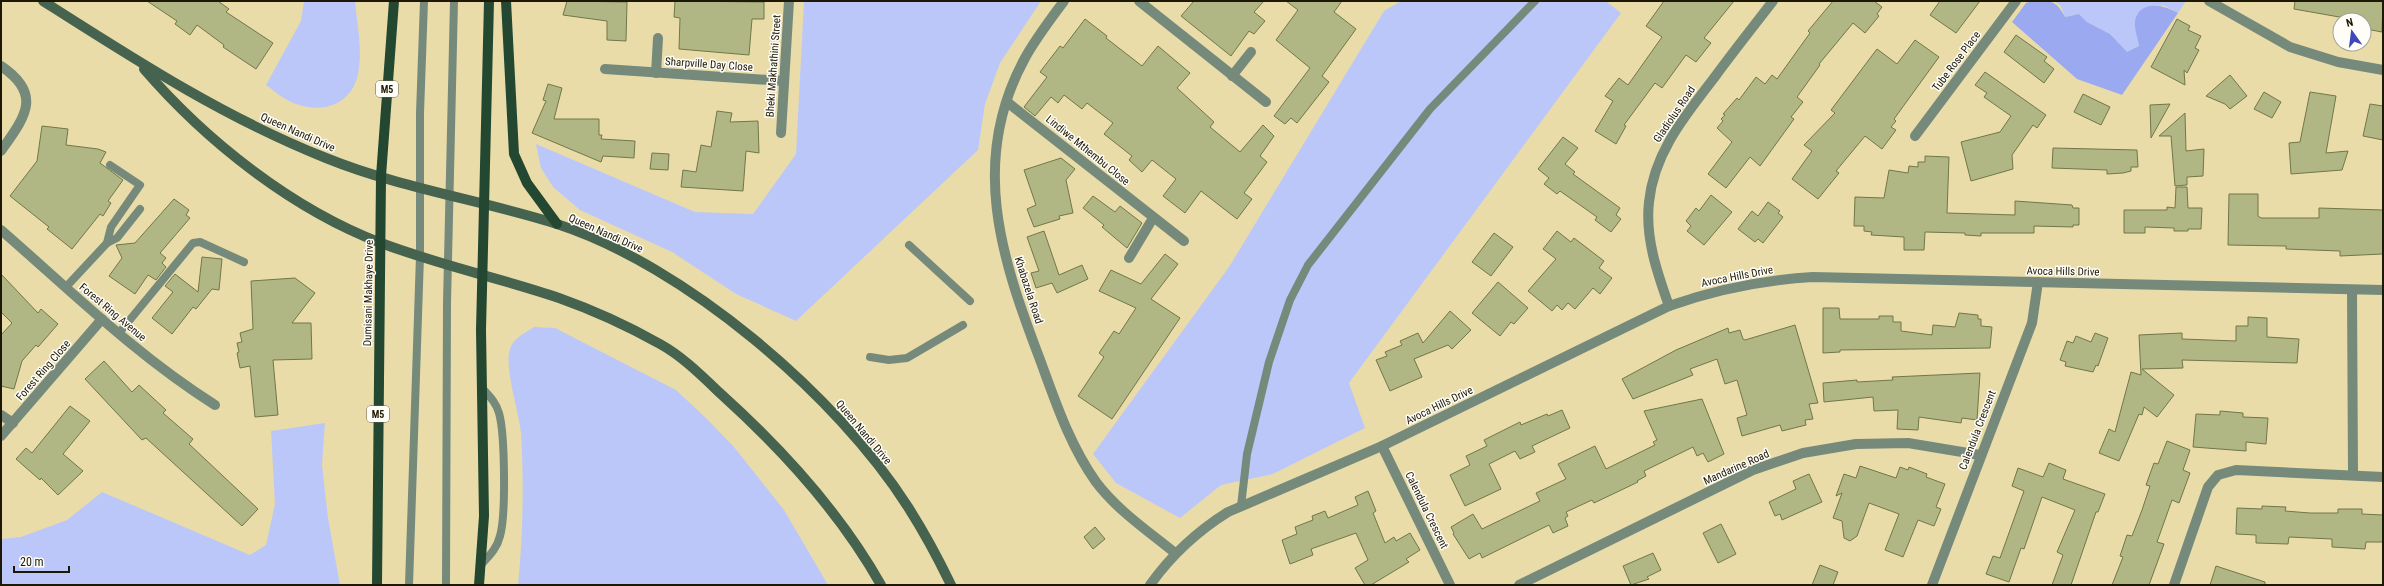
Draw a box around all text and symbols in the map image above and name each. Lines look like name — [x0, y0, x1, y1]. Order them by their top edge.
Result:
north arrow — [2332, 12, 2372, 52]
street label: Bheki Makhathini Street — [763, 14, 784, 118]
text: N — [2345, 16, 2355, 30]
street label: Tube Rose Place — [1930, 29, 1983, 94]
street label: Sharpville Day Close — [665, 55, 753, 74]
road number: M5 — [376, 81, 398, 97]
street label: Gladiolus Road — [1651, 84, 1698, 145]
street label: Queen Nandi Drive — [259, 110, 337, 155]
street label: Lindiwe Mthembu Close — [1043, 113, 1132, 188]
street label: Queen Nandi Drive — [567, 211, 645, 256]
street label: Dumisani Makhaye Drive — [361, 240, 376, 346]
street label: Khabazela Road — [1012, 255, 1045, 325]
street label: Avoca Hills Drive — [1700, 263, 1774, 290]
street label: Avoca Hills Drive — [2026, 264, 2100, 279]
street label: Forest Ring Avenue — [77, 281, 149, 344]
street label: Forest Ring Close — [14, 337, 73, 403]
street label: Avoca Hills Drive — [1404, 384, 1475, 427]
street label: Calendula Crescent — [1956, 389, 1999, 472]
street label: Queen Nandi Drive — [833, 398, 894, 467]
road number: M5 — [367, 406, 389, 422]
street label: Mandarine Road — [1701, 447, 1771, 488]
street label: Calendula Crescent — [1402, 470, 1451, 551]
scale bar — [14, 548, 69, 574]
text: 20 m — [20, 555, 44, 569]

